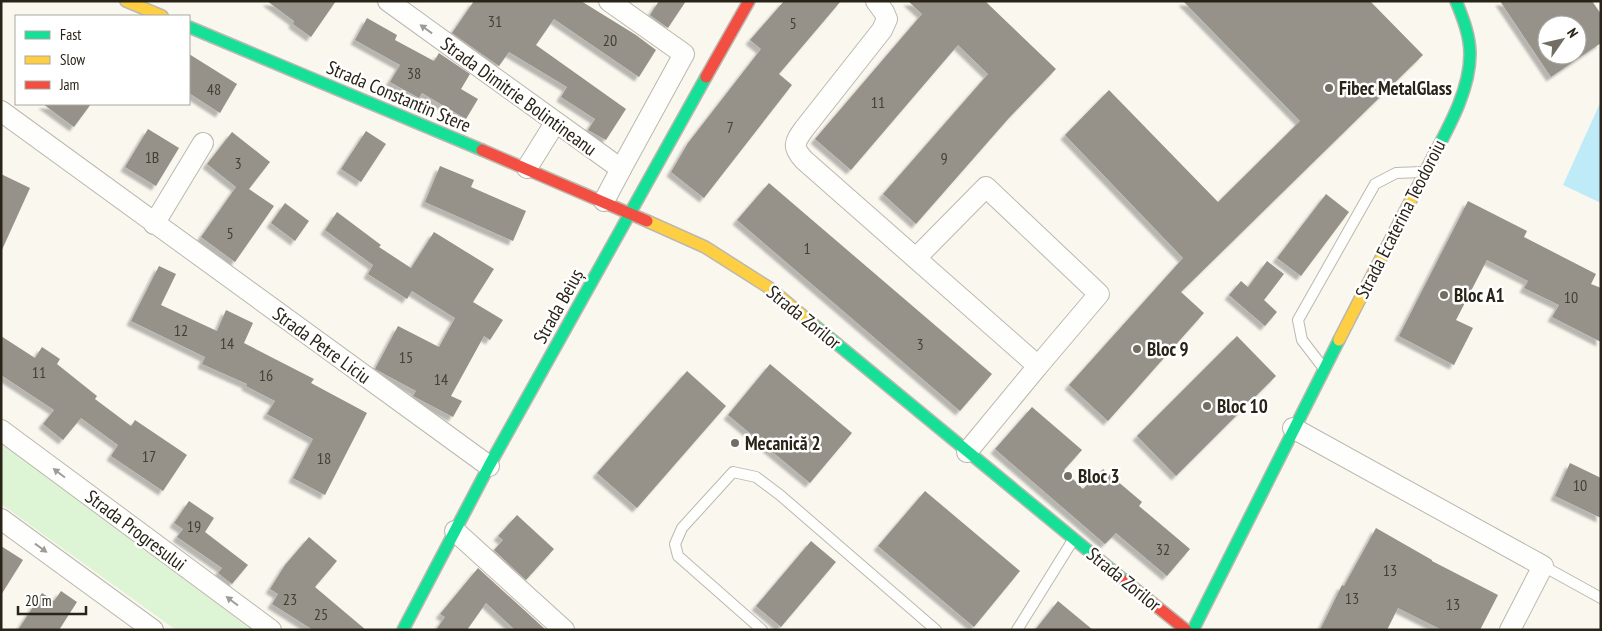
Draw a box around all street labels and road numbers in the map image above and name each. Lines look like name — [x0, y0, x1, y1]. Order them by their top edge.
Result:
street label: Strada Dimitrie Bolintineanu — [436, 31, 602, 161]
street label: Strada Constantin Stere — [323, 55, 475, 137]
street label: Strada Ecaterina Teodoroiu — [1350, 136, 1450, 302]
street label: Strada Beiuș — [528, 264, 588, 348]
street label: Strada Zorilor — [762, 280, 847, 355]
street label: Strada Petre Liciu — [268, 301, 376, 389]
street label: Strada Progresului — [81, 484, 191, 576]
street label: Strada Zorilor — [1082, 542, 1167, 617]

